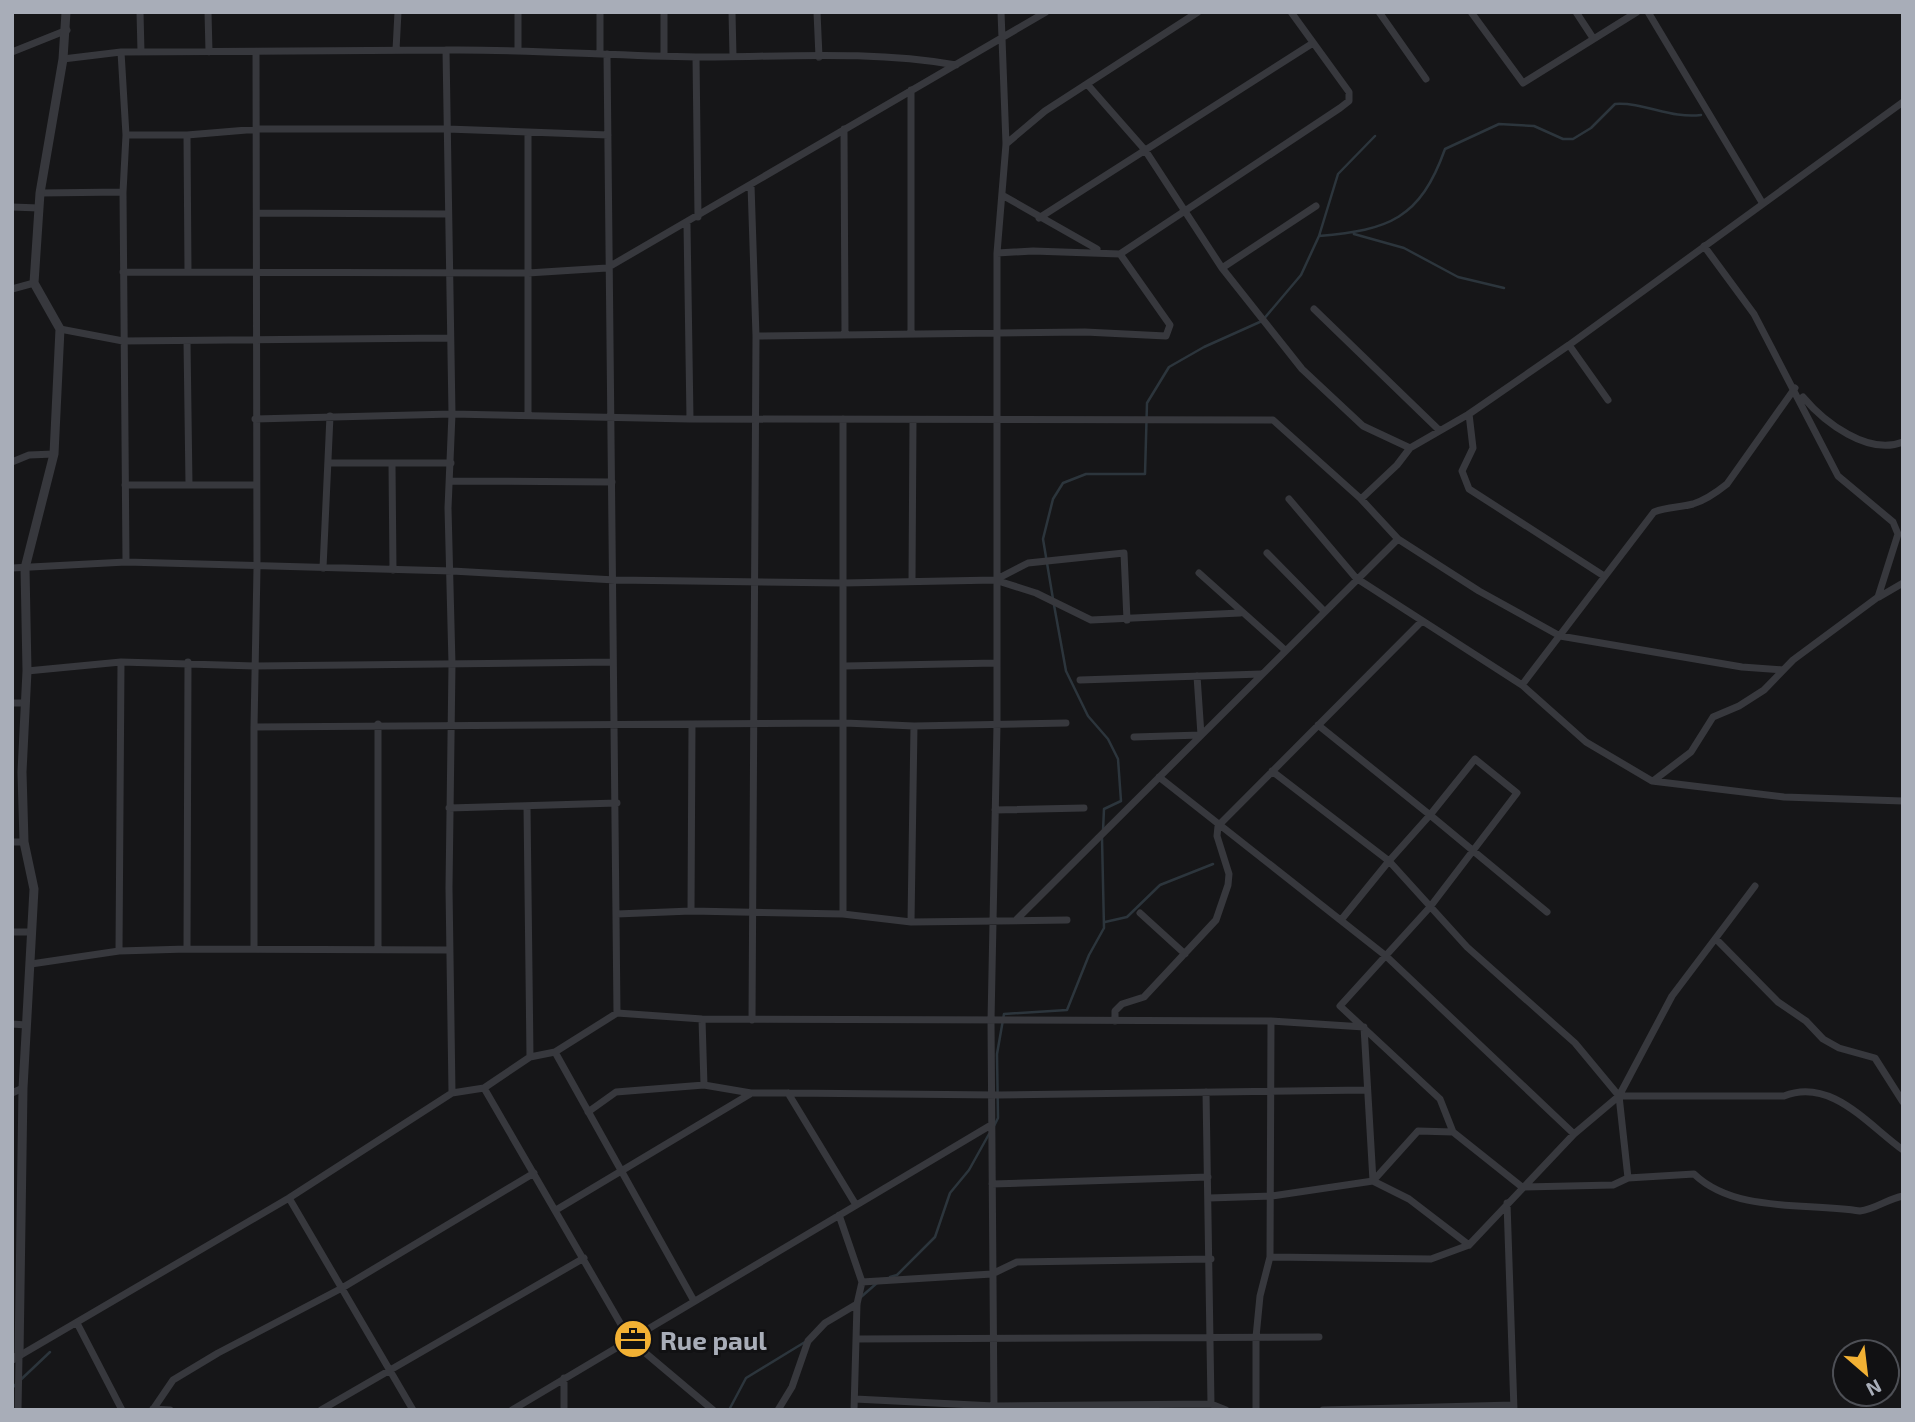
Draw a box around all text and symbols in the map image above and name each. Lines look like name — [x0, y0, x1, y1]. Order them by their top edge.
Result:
office icon: Rue paul — [612, 1318, 654, 1360]
place label: Rue paul — [660, 1324, 767, 1355]
north arrow — [1831, 1338, 1901, 1408]
text: N — [1863, 1375, 1886, 1402]

